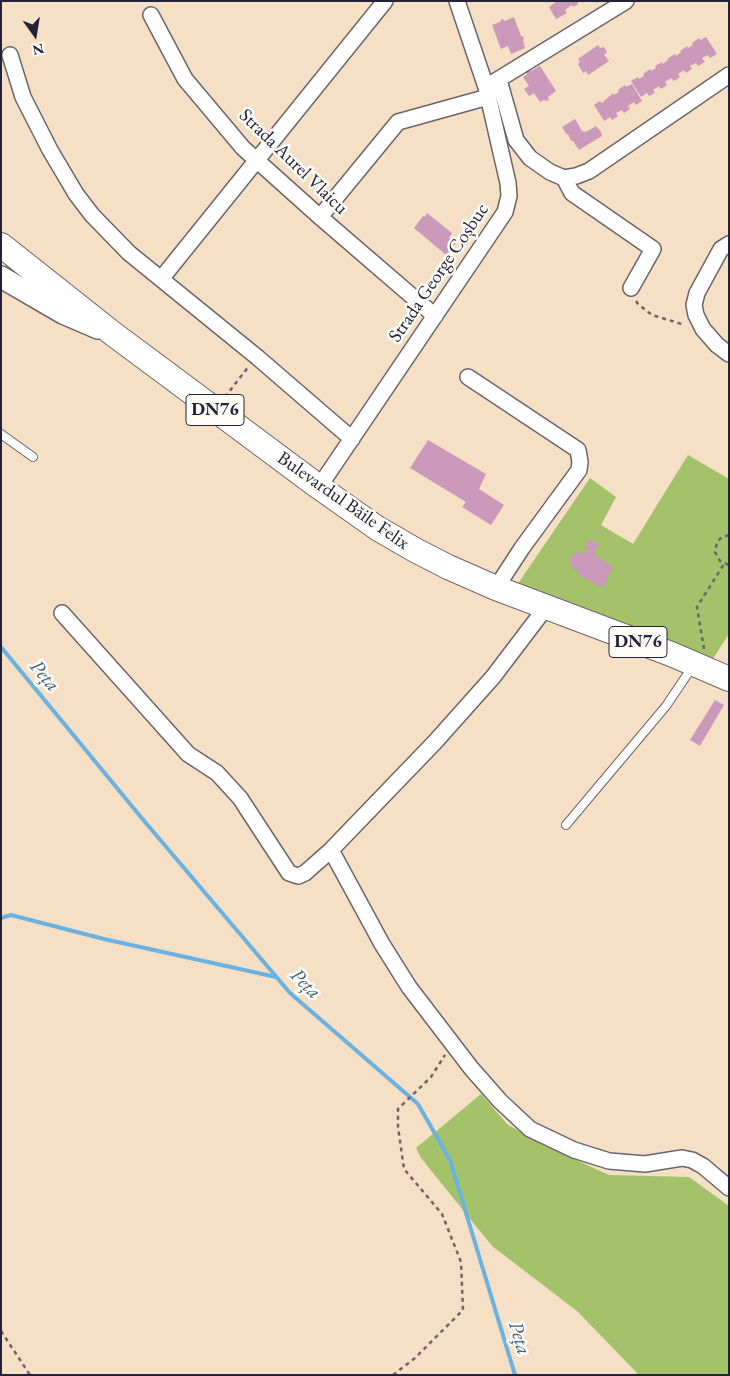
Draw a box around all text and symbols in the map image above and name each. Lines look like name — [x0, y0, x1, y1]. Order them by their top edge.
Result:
north arrow — [10, 10, 60, 60]
text: N — [31, 40, 46, 60]
street label: Strada Aurel Vlaicu — [234, 104, 352, 220]
street label: Strada George Coșbuc — [384, 199, 494, 347]
road number: DN76 — [186, 394, 244, 426]
street label: Bulevardul Băile Felix — [272, 447, 414, 555]
road number: DN76 — [609, 626, 667, 658]
water label: Peța — [24, 655, 64, 697]
water label: Peța — [285, 964, 325, 1004]
water label: Peța — [503, 1318, 535, 1358]

